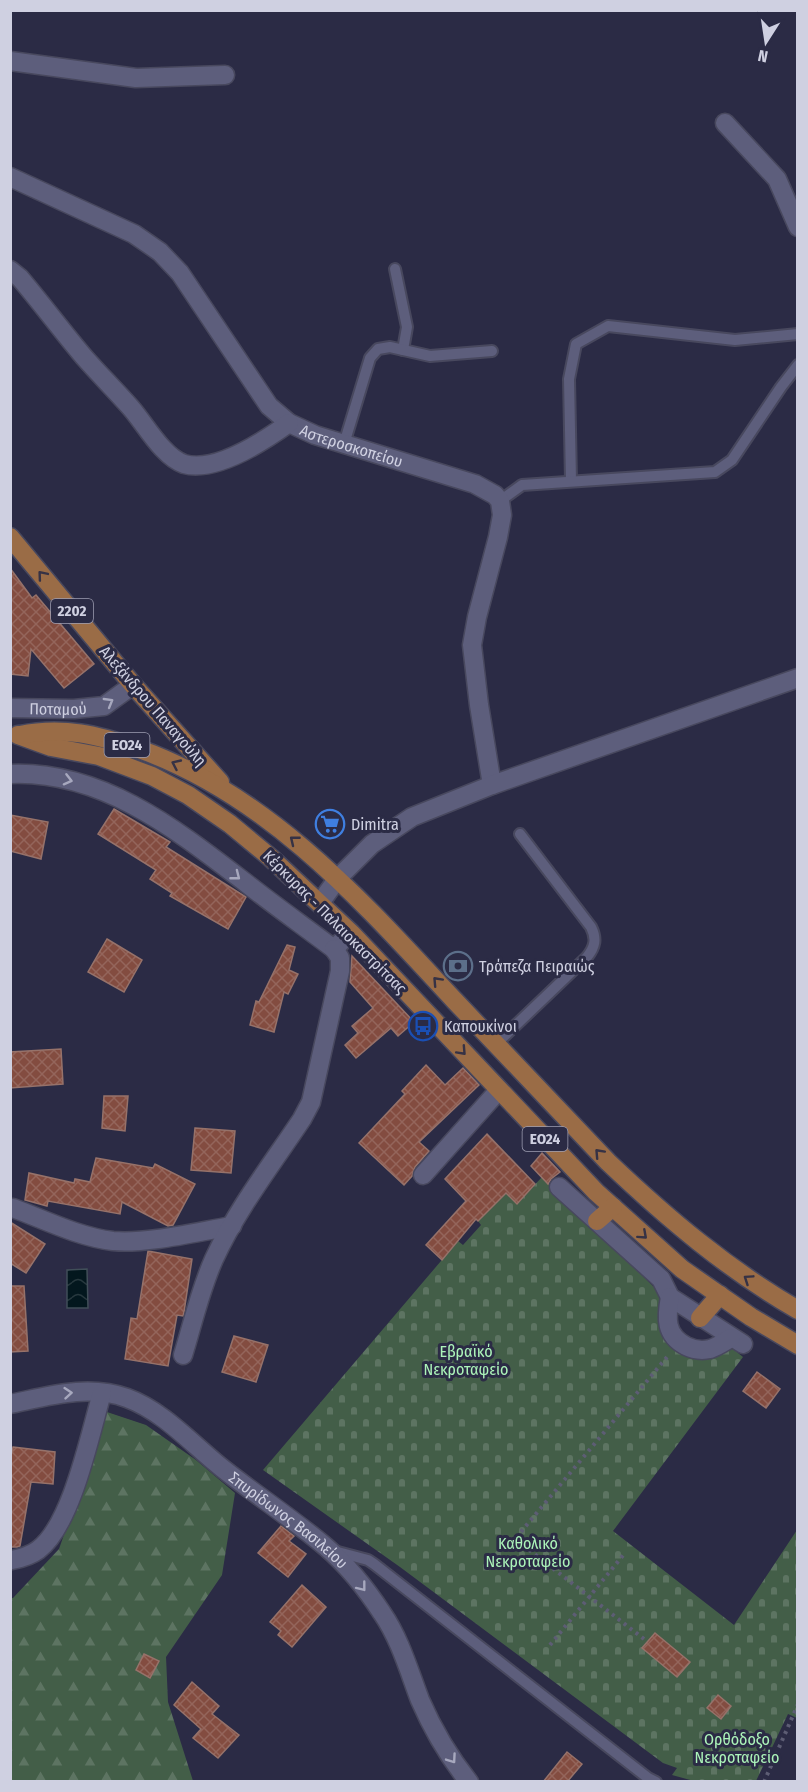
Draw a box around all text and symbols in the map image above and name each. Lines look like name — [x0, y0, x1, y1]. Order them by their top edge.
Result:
north arrow — [736, 12, 796, 72]
text: N — [756, 46, 770, 66]
street label: Αστεροσκοπείου — [297, 420, 405, 471]
one-way arrow — [38, 571, 49, 582]
road number: 2202 — [51, 599, 93, 623]
street label: Αλεξάνδρου Παναγούλη — [96, 642, 210, 770]
street label: Ποταμού — [29, 698, 88, 719]
one-way arrow — [103, 698, 113, 709]
road number: ΕΟ24 — [104, 733, 150, 757]
one-way arrow — [171, 759, 182, 771]
one-way arrow — [63, 772, 73, 785]
supermarket icon: Dimitra — [314, 808, 346, 840]
place label: Dimitra — [351, 815, 399, 834]
one-way arrow — [290, 837, 301, 848]
street label: Κέρκυρας - Παλαιοκαστρίτσας — [259, 846, 411, 998]
one-way arrow — [230, 868, 241, 879]
bank icon: Τράπεζα Πειραιώς — [442, 950, 474, 982]
place label: Τράπεζα Πειραιώς — [479, 957, 595, 976]
one-way arrow — [433, 977, 444, 988]
bus stop icon: Καπουκίνοι — [407, 1010, 439, 1042]
place label: Καπουκίνοι — [444, 1017, 517, 1036]
one-way arrow — [455, 1045, 466, 1055]
road number: ΕΟ24 — [522, 1127, 568, 1151]
one-way arrow — [596, 1150, 607, 1161]
one-way arrow — [637, 1228, 647, 1239]
one-way arrow — [744, 1275, 755, 1286]
park label: Εβραϊκό Νεκροταφείο — [424, 1342, 508, 1379]
one-way arrow — [63, 1387, 72, 1400]
street label: Σπυρίδωνος Βασιλείου — [225, 1468, 352, 1572]
park label: Καθολικό Νεκροταφείο — [486, 1534, 570, 1571]
one-way arrow — [355, 1581, 366, 1592]
park label: Ορθόδοξο Νεκροταφείο — [695, 1730, 779, 1767]
one-way arrow — [445, 1753, 456, 1764]

